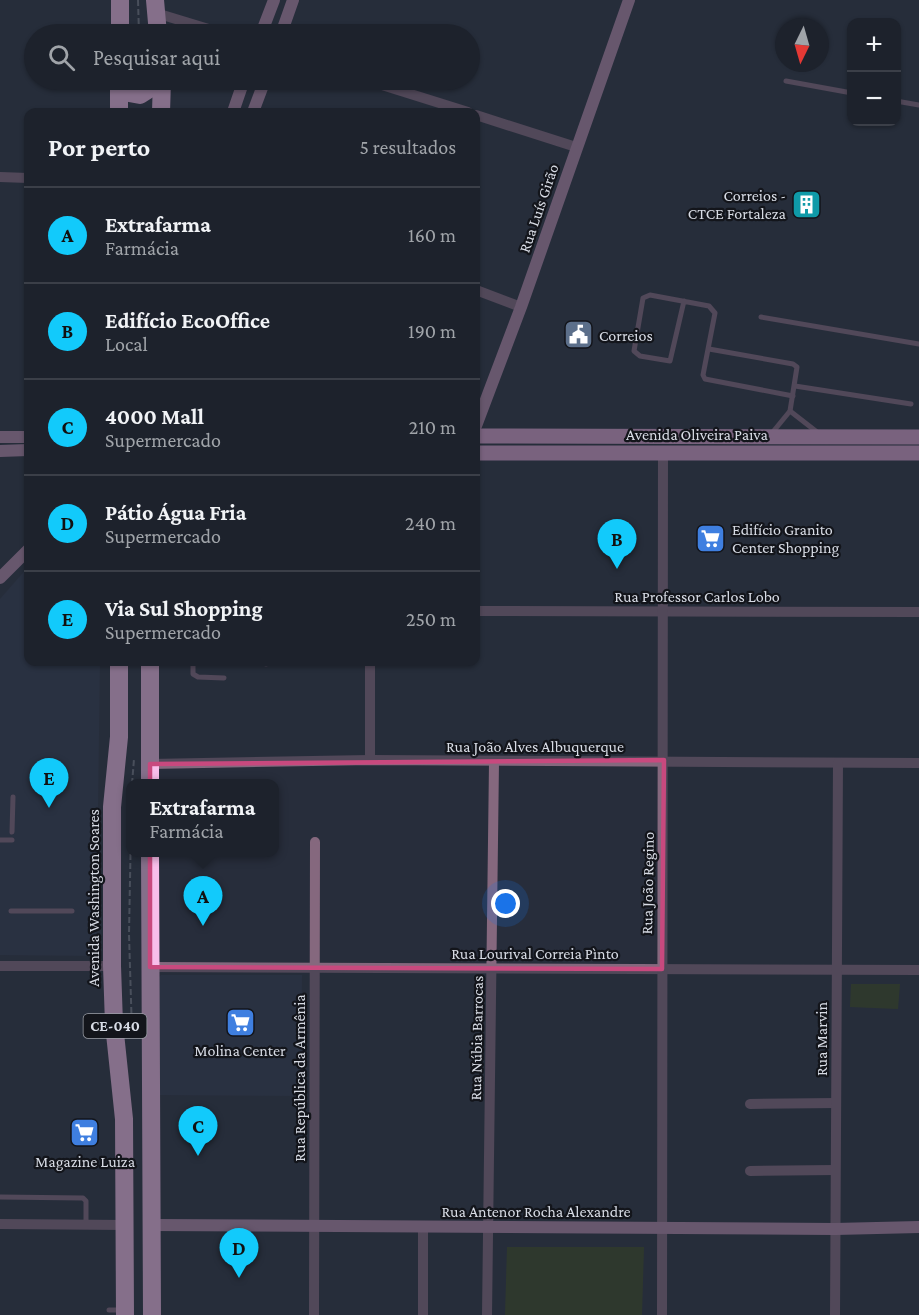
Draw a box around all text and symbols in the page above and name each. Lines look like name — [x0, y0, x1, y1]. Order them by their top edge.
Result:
north arrow — [775, 18, 829, 72]
map controls — [847, 18, 901, 126]
button: + — [847, 18, 901, 72]
search box — [24, 24, 480, 90]
icon: search — [45, 41, 78, 74]
text: Pesquisar aqui — [93, 45, 220, 70]
button: − — [847, 72, 901, 126]
text: Por perto — [48, 133, 150, 162]
text: 5 resultados — [360, 136, 456, 158]
street label: Rua Luís Girão — [515, 162, 562, 255]
place label: Correios - CTCE Fortaleza — [688, 187, 787, 222]
building icon: Correios - CTCE Fortaleza — [791, 188, 823, 220]
text: Extrafarma — [105, 212, 211, 237]
text: A — [62, 224, 73, 246]
text: 160 m — [408, 224, 456, 246]
text: Farmácia — [105, 237, 179, 259]
text: Edifício EcoOffice — [105, 308, 270, 333]
public building icon: Correios — [562, 319, 594, 351]
text: B — [62, 320, 73, 342]
text: 190 m — [408, 320, 456, 342]
place label: Correios — [599, 327, 653, 344]
text: Local — [105, 333, 148, 355]
text: 4000 Mall — [105, 404, 204, 429]
text: C — [61, 416, 74, 438]
text: 210 m — [409, 416, 456, 438]
street label: Avenida Oliveira Paiva — [626, 426, 769, 443]
text: Supermercado — [105, 429, 221, 451]
text: Pátio Água Fria — [105, 500, 246, 525]
text: D — [61, 512, 74, 534]
text: 240 m — [405, 512, 456, 534]
pin: B — [598, 520, 636, 569]
place label: Edifício Granito Center Shopping — [732, 521, 839, 557]
supermarket icon: Edifício Granito Center Shopping — [695, 522, 727, 554]
text: Supermercado — [105, 525, 221, 547]
street label: Rua Professor Carlos Lobo — [614, 588, 780, 605]
text: Via Sul Shopping — [105, 596, 263, 621]
text: E — [62, 608, 73, 630]
text: 250 m — [406, 608, 456, 630]
text: Supermercado — [105, 621, 221, 643]
street label: Rua João Alves Albuquerque — [446, 738, 624, 756]
pin: E — [29, 758, 68, 808]
popup — [126, 779, 279, 857]
text: Extrafarma — [150, 795, 255, 820]
street label: Avenida Washington Soares — [85, 809, 103, 987]
text: Farmácia — [150, 820, 223, 842]
street label: Rua João Regino — [638, 831, 658, 935]
pin: A — [184, 876, 222, 926]
your location — [491, 889, 520, 918]
street label: Rua Lourival Correia Pìnto — [451, 945, 619, 962]
street label: Rua Núbia Barrocas — [467, 975, 486, 1101]
street label: Rua República da Armênia — [291, 994, 309, 1162]
street label: Rua Marvin — [813, 1002, 830, 1076]
supermarket icon: Molina Center — [224, 1006, 256, 1038]
road number: CE-040 — [84, 1014, 146, 1038]
place label: Molina Center — [194, 1042, 286, 1059]
pin: C — [178, 1106, 218, 1156]
supermarket icon: Magazine Luiza — [69, 1117, 101, 1149]
place label: Magazine Luiza — [35, 1153, 136, 1171]
street label: Rua Antenor Rocha Alexandre — [441, 1203, 631, 1220]
pin: D — [220, 1228, 258, 1278]

